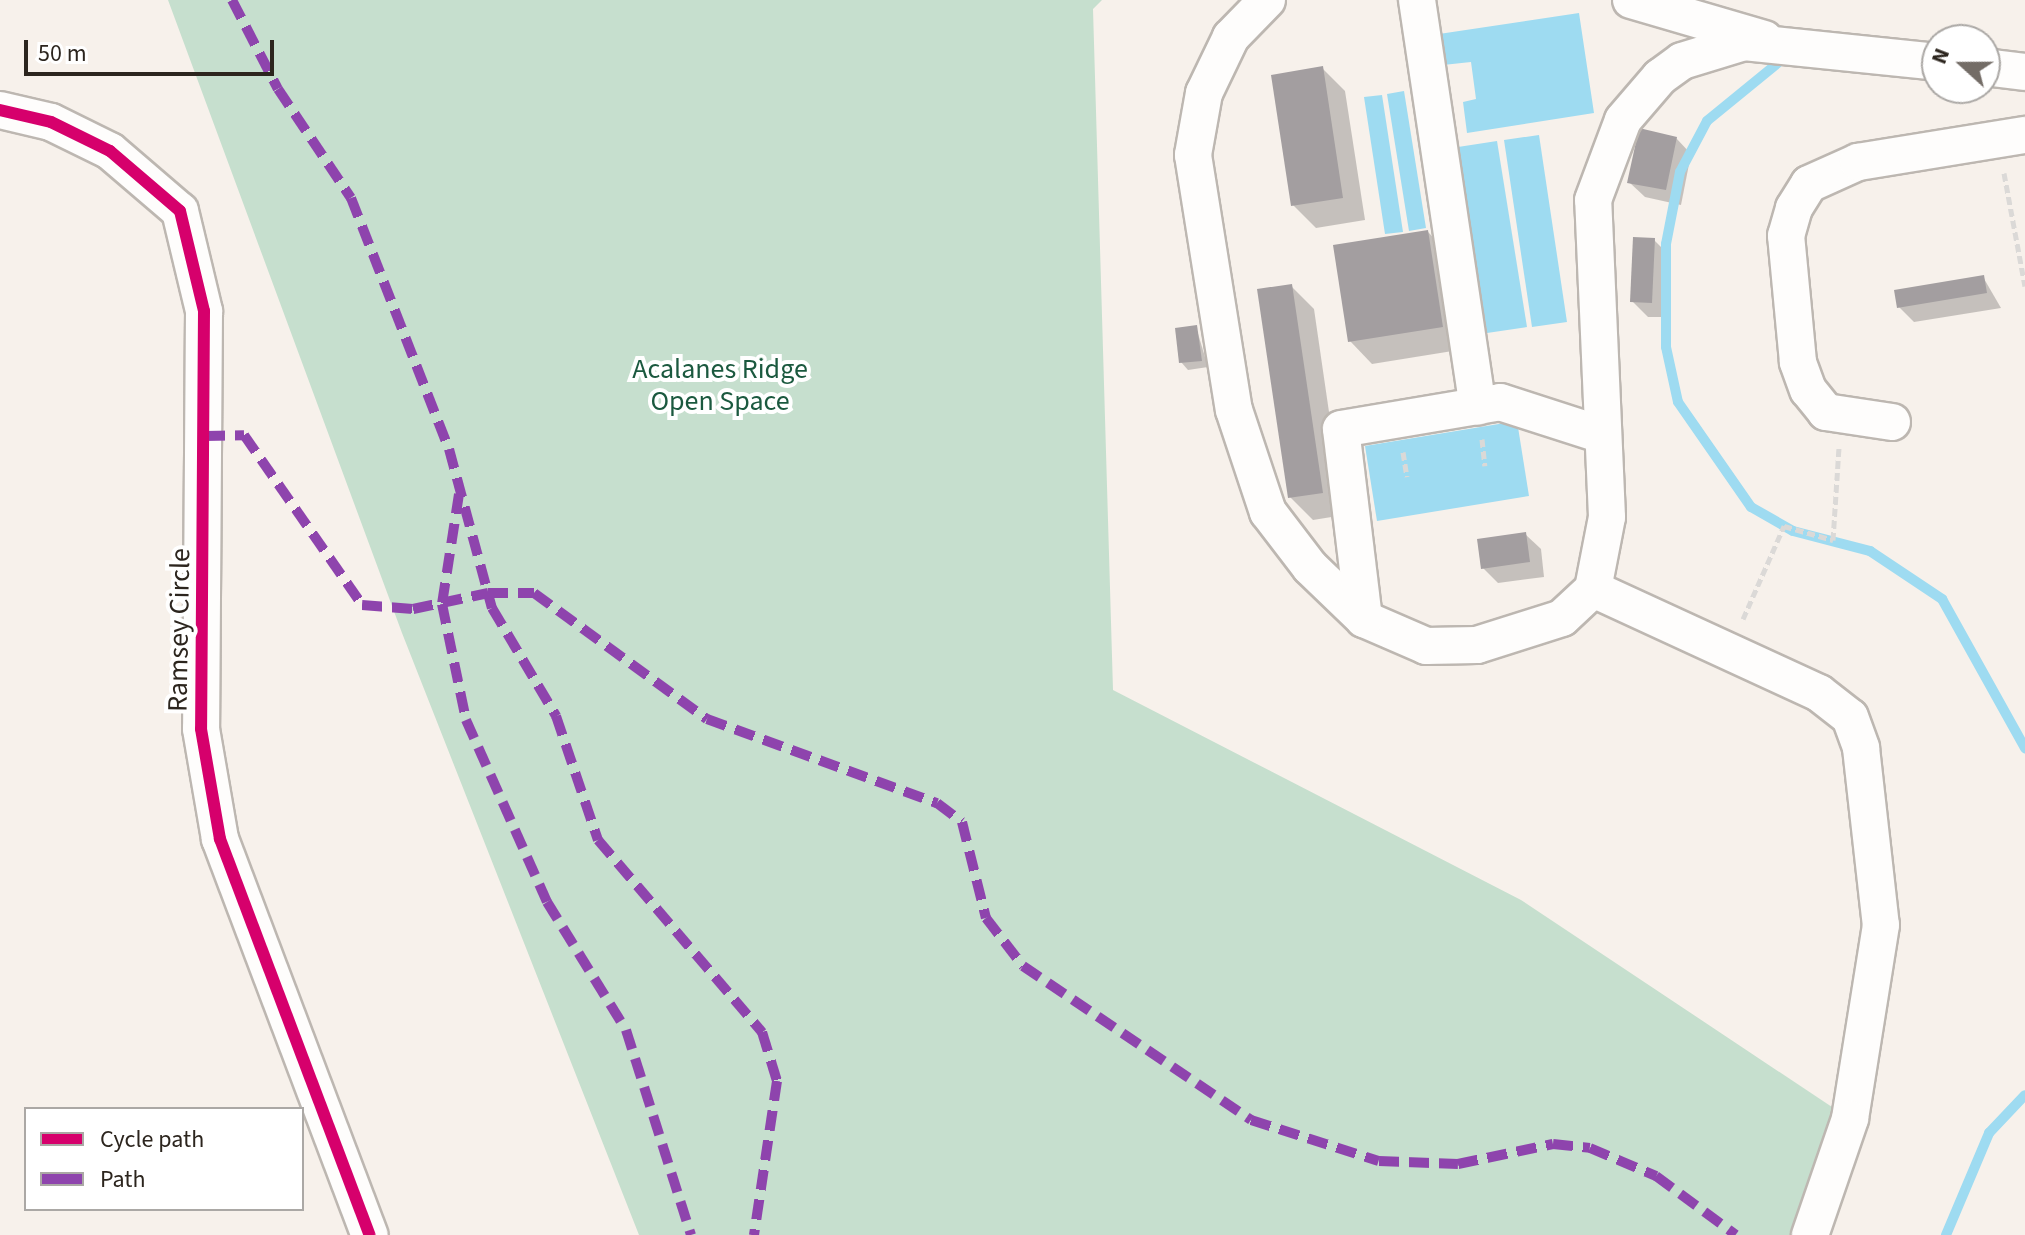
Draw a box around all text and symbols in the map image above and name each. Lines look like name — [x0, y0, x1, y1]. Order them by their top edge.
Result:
scale bar — [28, 24, 278, 74]
north arrow — [1921, 24, 2001, 104]
text: 50 m — [38, 36, 87, 71]
text: N — [1923, 44, 1958, 69]
park label: Acalanes Ridge Open Space — [632, 352, 808, 418]
street label: Ramsey Circle — [161, 548, 197, 712]
legend — [24, 1107, 304, 1211]
text: Cycle path — [100, 1122, 204, 1157]
text: Path — [100, 1162, 146, 1197]

